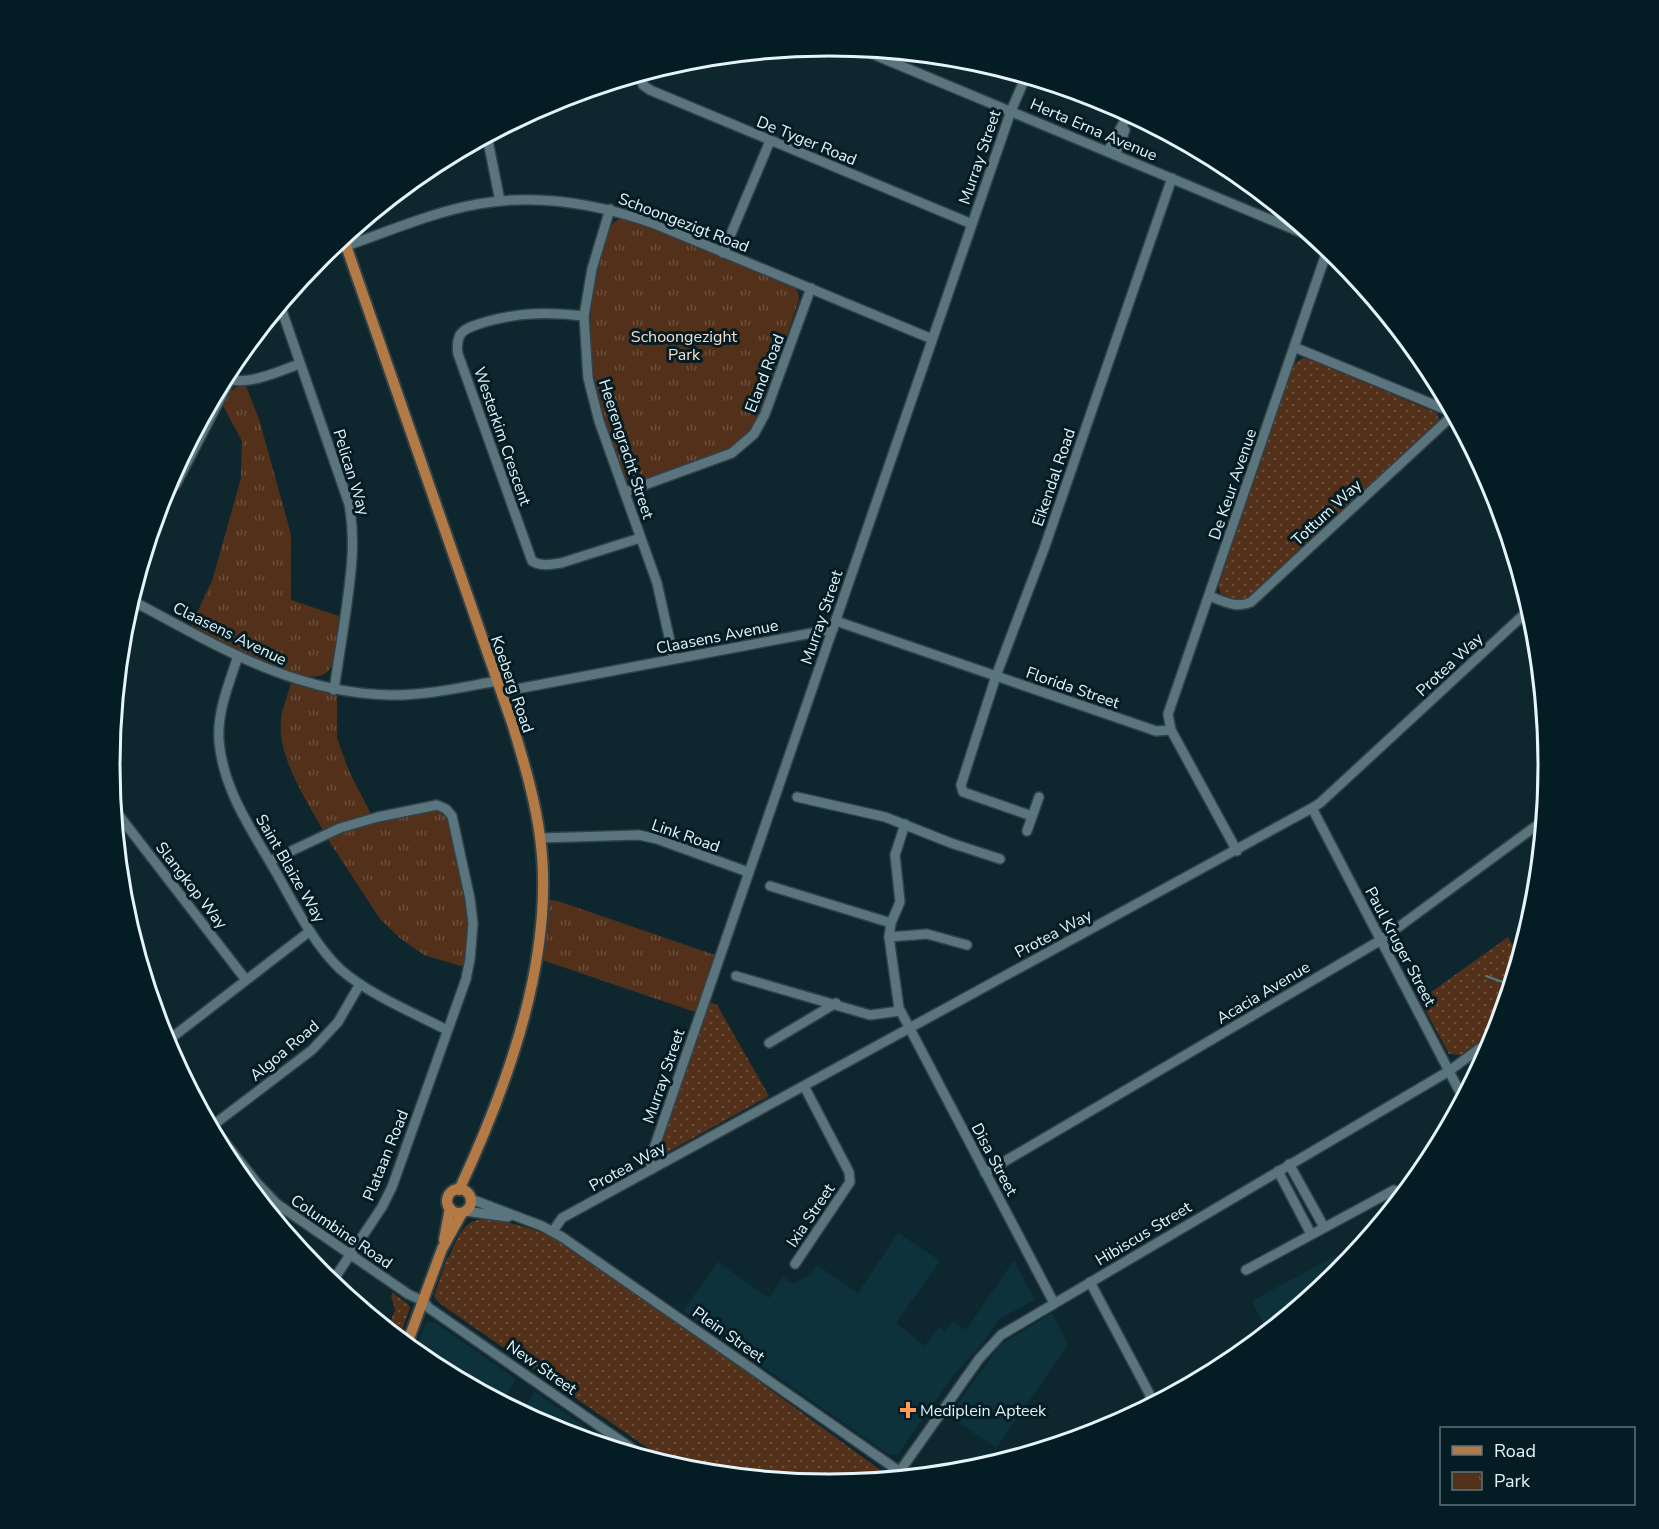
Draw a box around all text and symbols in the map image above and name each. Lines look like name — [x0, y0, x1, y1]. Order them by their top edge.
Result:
street label: Herta Erna Avenue — [1027, 93, 1161, 167]
street label: Murray Street — [954, 107, 1006, 207]
street label: De Tyger Road — [753, 111, 860, 171]
street label: Schoongezigt Road — [615, 188, 752, 258]
park label: Schoongezight Park — [631, 326, 738, 366]
street label: Eland Road — [740, 331, 790, 416]
street label: Westerkim Crescent — [468, 364, 536, 509]
street label: Heerengracht Street — [593, 377, 659, 522]
street label: Eikendal Road — [1027, 425, 1081, 529]
street label: Pelican Way — [328, 426, 375, 519]
street label: De Keur Avenue — [1204, 426, 1262, 543]
street label: Tottum Way — [1287, 474, 1367, 551]
street label: Murray Street — [796, 567, 848, 667]
street label: Claasens Avenue — [169, 597, 290, 671]
street label: Claasens Avenue — [654, 614, 780, 660]
street label: Protea Way — [1411, 627, 1489, 702]
street label: Koeberg Road — [485, 633, 539, 736]
street label: Florida Street — [1023, 662, 1123, 714]
street label: Saint Blaize Way — [250, 810, 330, 927]
street label: Link Road — [649, 814, 723, 858]
street label: Slangkop Way — [150, 837, 233, 934]
street label: Paul Kruger Street — [1359, 883, 1441, 1010]
street label: Protea Way — [1011, 904, 1097, 963]
street label: Acacia Avenue — [1213, 956, 1314, 1029]
street label: Algoa Road — [245, 1015, 324, 1086]
street label: Murray Street — [638, 1026, 690, 1126]
street label: Plataan Road — [358, 1107, 414, 1204]
street label: Disa Street — [966, 1119, 1023, 1200]
street label: Protea Way — [585, 1136, 670, 1197]
street label: Ixia Street — [781, 1179, 840, 1252]
street label: Columbine Road — [286, 1190, 397, 1274]
street label: Hibiscus Street — [1091, 1196, 1196, 1271]
street label: Plein Street — [688, 1302, 769, 1368]
street label: New Street — [502, 1335, 581, 1400]
place label: Mediplein Apteek — [920, 1400, 1047, 1422]
marker: Mediplein Apteek — [901, 1403, 915, 1417]
legend — [1440, 1427, 1635, 1505]
text: Road — [1494, 1439, 1536, 1463]
text: Park — [1494, 1469, 1531, 1493]

